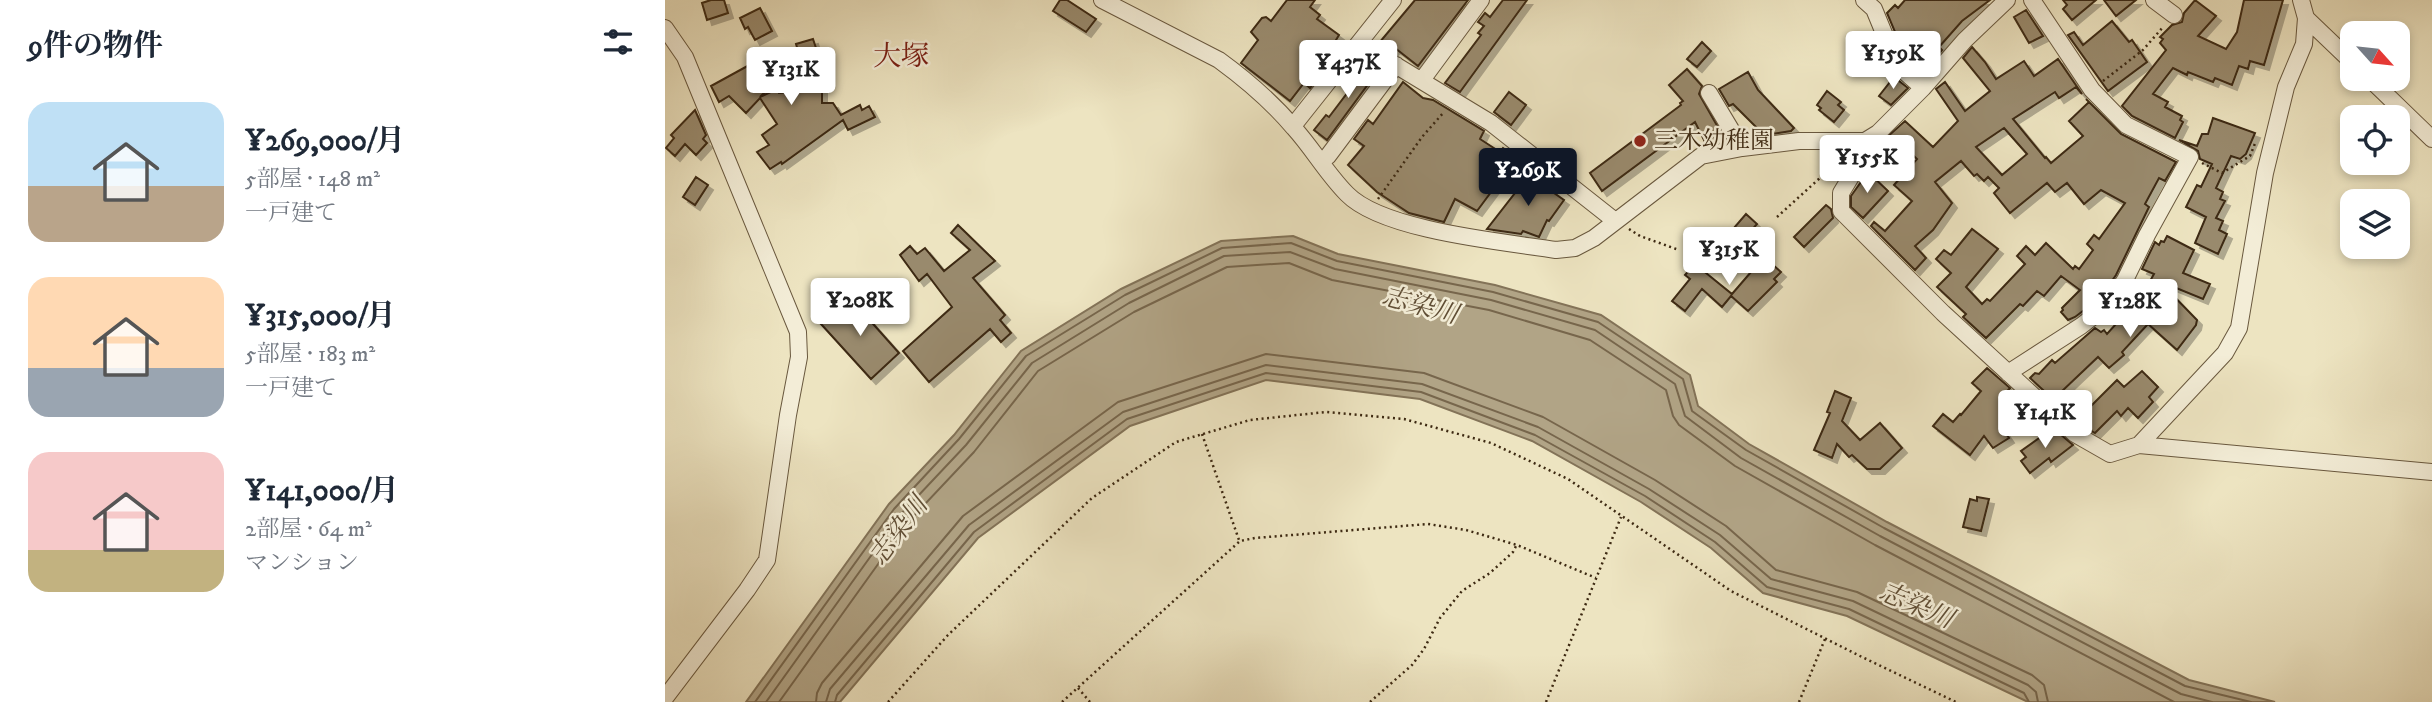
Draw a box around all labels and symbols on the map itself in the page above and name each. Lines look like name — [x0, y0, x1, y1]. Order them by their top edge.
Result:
north arrow — [2340, 21, 2410, 91]
pin: ¥159K — [1844, 32, 1942, 91]
district label: 大塚 — [873, 39, 929, 74]
pin: ¥437K — [1299, 41, 1397, 100]
pin: ¥131K — [742, 48, 840, 107]
place label: 三木幼稚園 — [1654, 126, 1774, 156]
marker: 三木幼稚園 — [1632, 133, 1648, 149]
pin: ¥155K — [1818, 136, 1916, 195]
pin: ¥269K — [1479, 148, 1577, 208]
pin: ¥315K — [1680, 228, 1778, 287]
pin: ¥208K — [811, 278, 909, 338]
water label: 志染川 — [1378, 280, 1465, 333]
pin: ¥128K — [2081, 280, 2179, 339]
pin: ¥141K — [1996, 391, 2094, 450]
water label: 志染川 — [862, 488, 937, 572]
water label: 志染川 — [1874, 576, 1961, 638]

